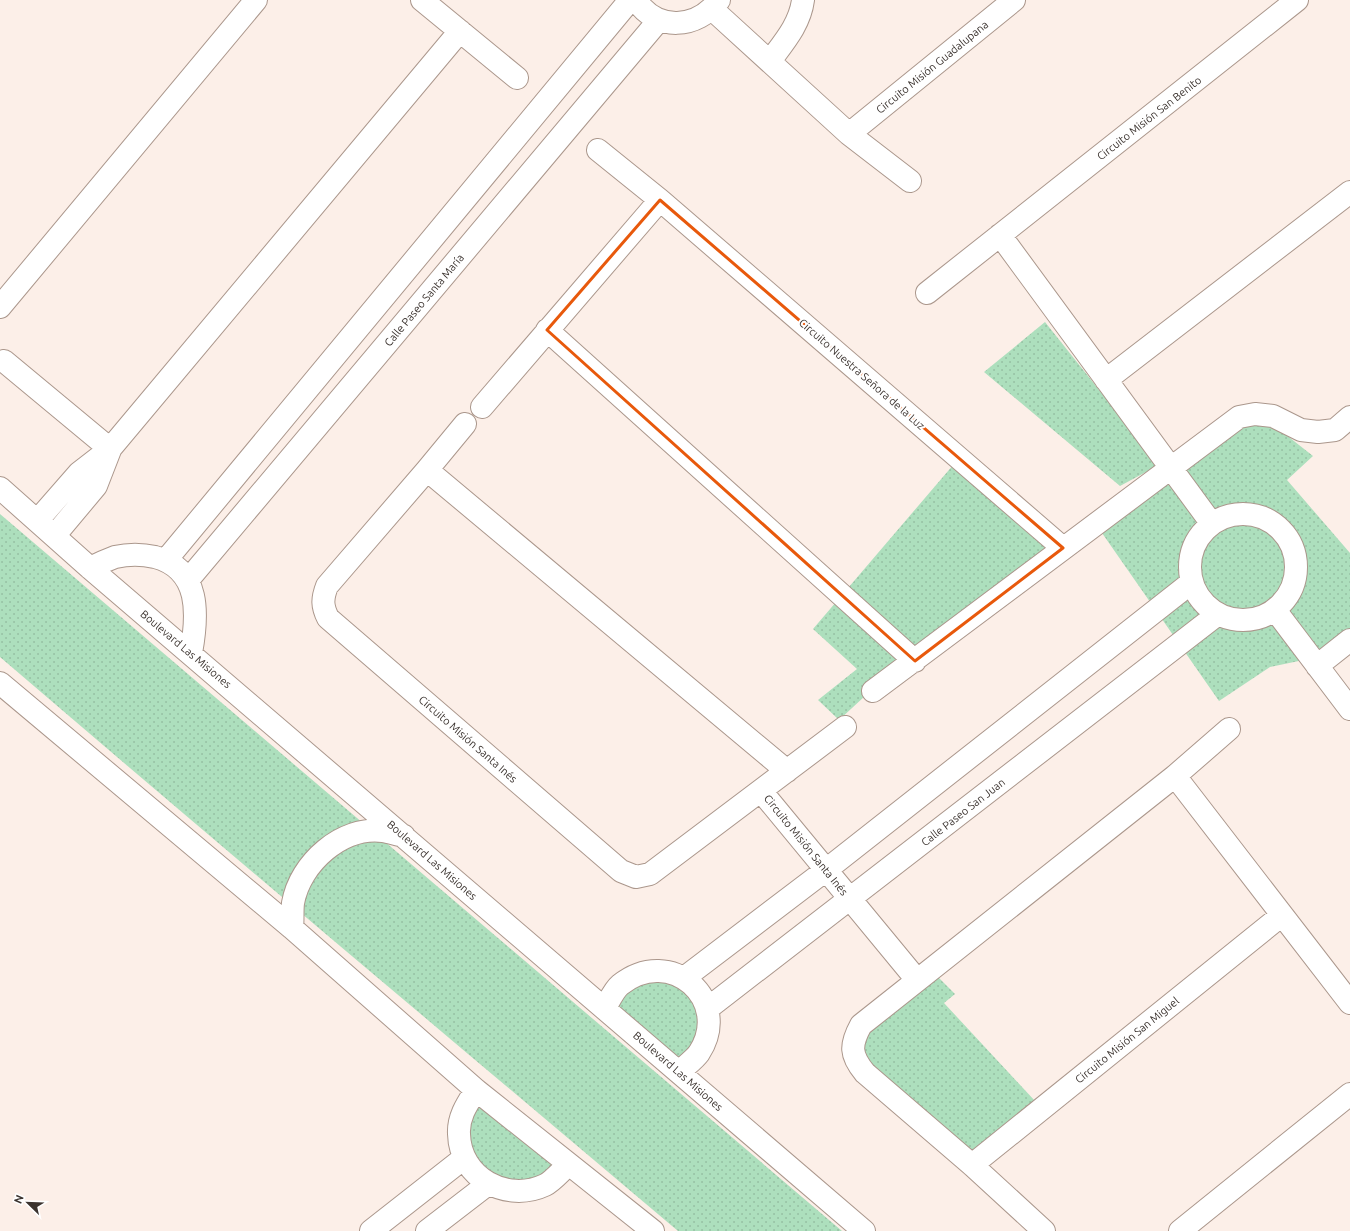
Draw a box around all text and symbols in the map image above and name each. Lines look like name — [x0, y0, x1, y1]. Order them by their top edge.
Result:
street label: Circuito Misión Guadalupana — [874, 18, 990, 116]
street label: Circuito Misión San Benito — [1095, 74, 1203, 162]
street label: Calle Paseo Santa María — [382, 251, 466, 349]
street label: Circuito Nuestra Señora de la Luz — [797, 316, 927, 432]
street label: Boulevard Las Misiones — [138, 608, 234, 691]
street label: Circuito Misión Santa Inés — [417, 693, 520, 785]
street label: Calle Paseo San Juan — [919, 776, 1007, 848]
street label: Circuito Misión Santa Inés — [762, 792, 850, 898]
street label: Boulevard Las Misiones — [385, 818, 479, 902]
street label: Circuito Misión San Miguel — [1073, 994, 1181, 1086]
street label: Boulevard Las Misiones — [631, 1029, 725, 1113]
north arrow — [8, 1183, 48, 1223]
text: N — [12, 1193, 26, 1205]

